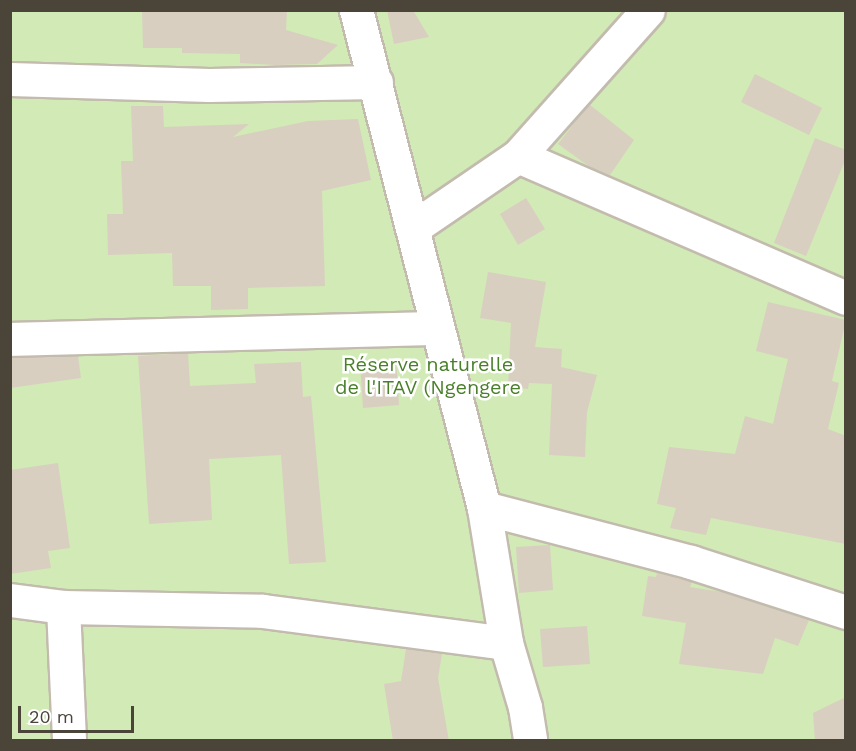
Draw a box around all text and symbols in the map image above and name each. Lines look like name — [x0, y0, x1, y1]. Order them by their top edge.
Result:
park label: Réserve naturelle de l'ITAV (Ngengere — [335, 352, 521, 399]
scale bar — [21, 694, 136, 732]
text: 20 m — [29, 706, 74, 727]

